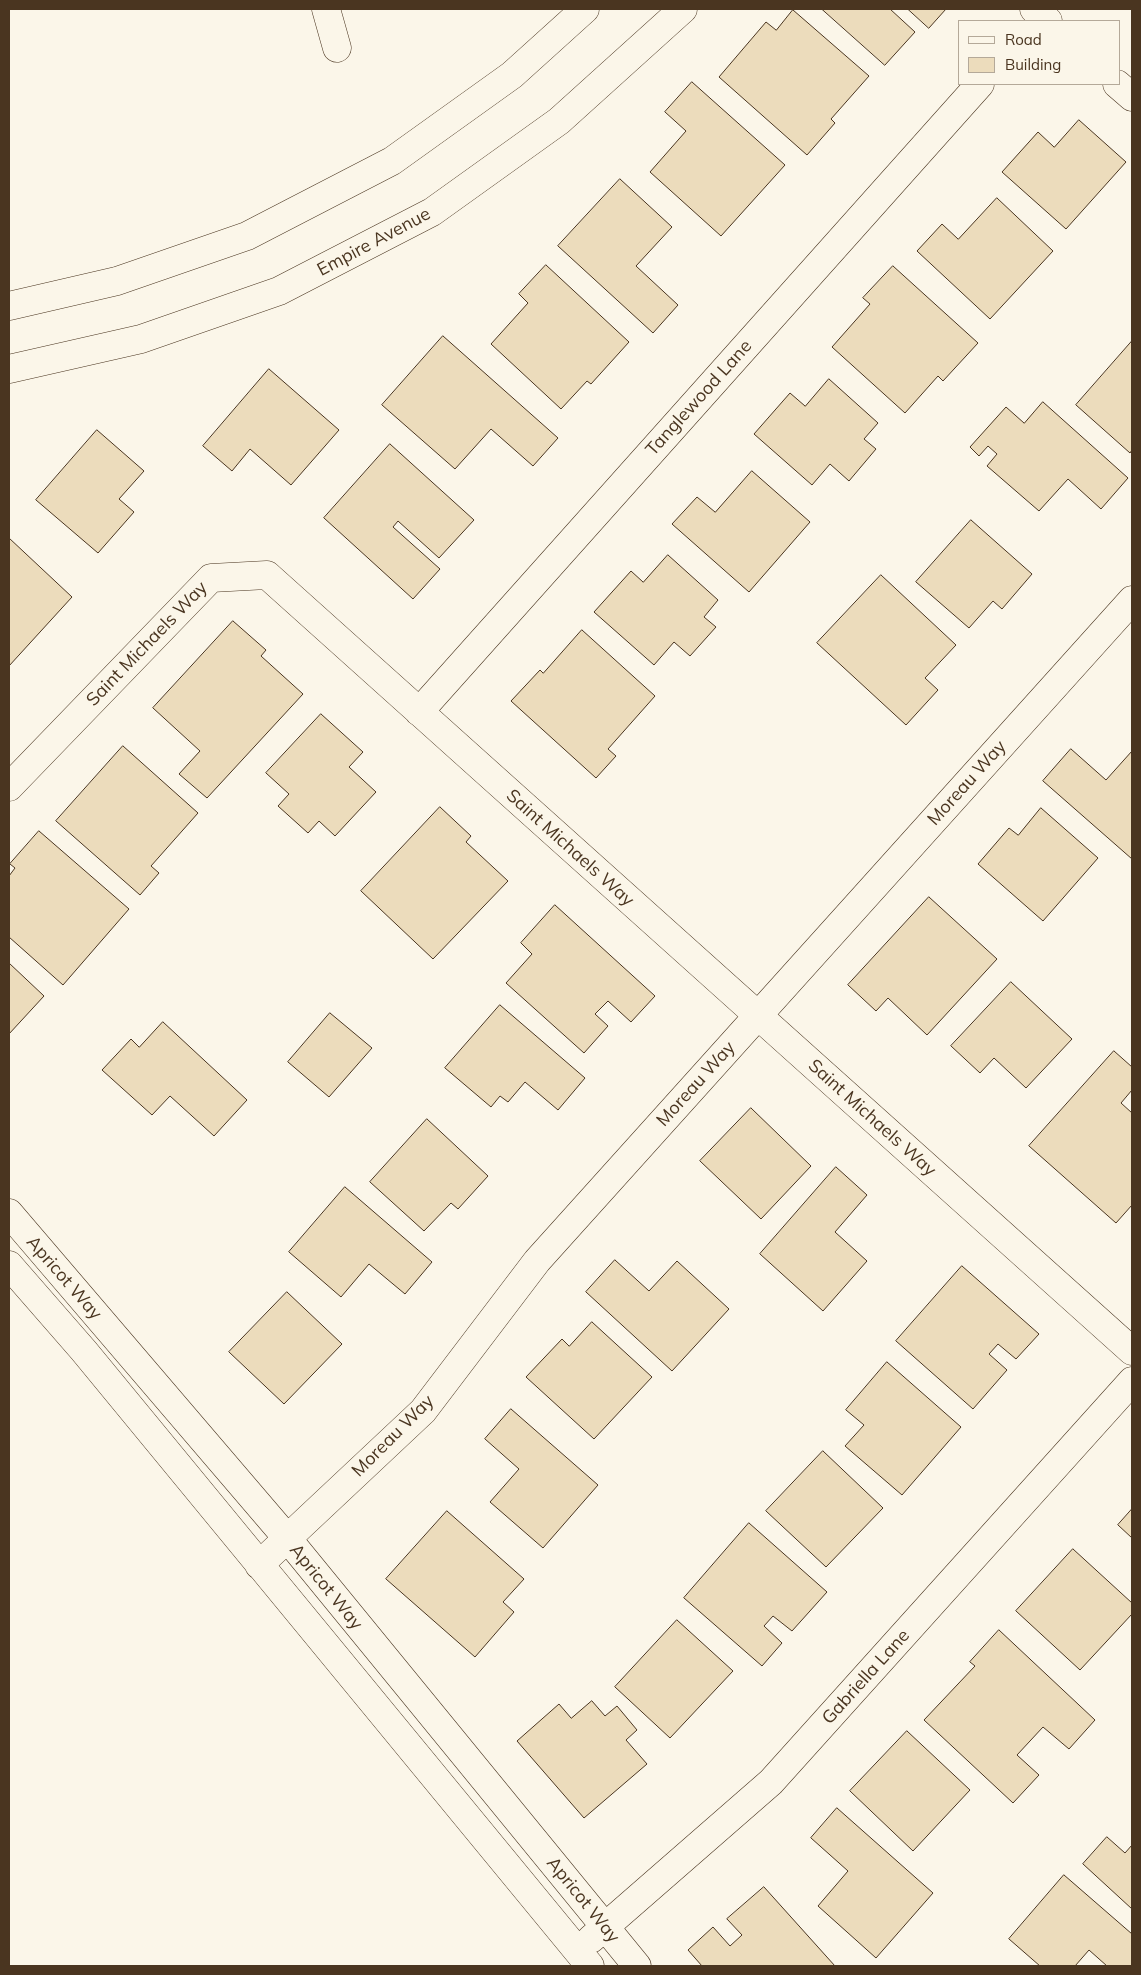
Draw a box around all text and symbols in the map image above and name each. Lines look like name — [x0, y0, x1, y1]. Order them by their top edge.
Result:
legend — [958, 20, 1121, 85]
text: Road — [1005, 30, 1042, 49]
text: Building — [1005, 55, 1061, 74]
street label: Empire Avenue — [314, 203, 434, 281]
street label: Tanglewood Lane — [641, 336, 757, 460]
street label: Saint Michaels Way — [82, 577, 212, 711]
street label: Moreau Way — [923, 736, 1011, 830]
street label: Saint Michaels Way — [502, 785, 638, 911]
street label: Moreau Way — [652, 1037, 740, 1131]
street label: Saint Michaels Way — [804, 1055, 940, 1181]
street label: Apricot Way — [22, 1232, 106, 1324]
street label: Moreau Way — [348, 1391, 438, 1481]
street label: Apricot Way — [285, 1540, 367, 1634]
street label: Gabriella Lane — [818, 1625, 914, 1729]
street label: Apricot Way — [542, 1853, 624, 1947]

